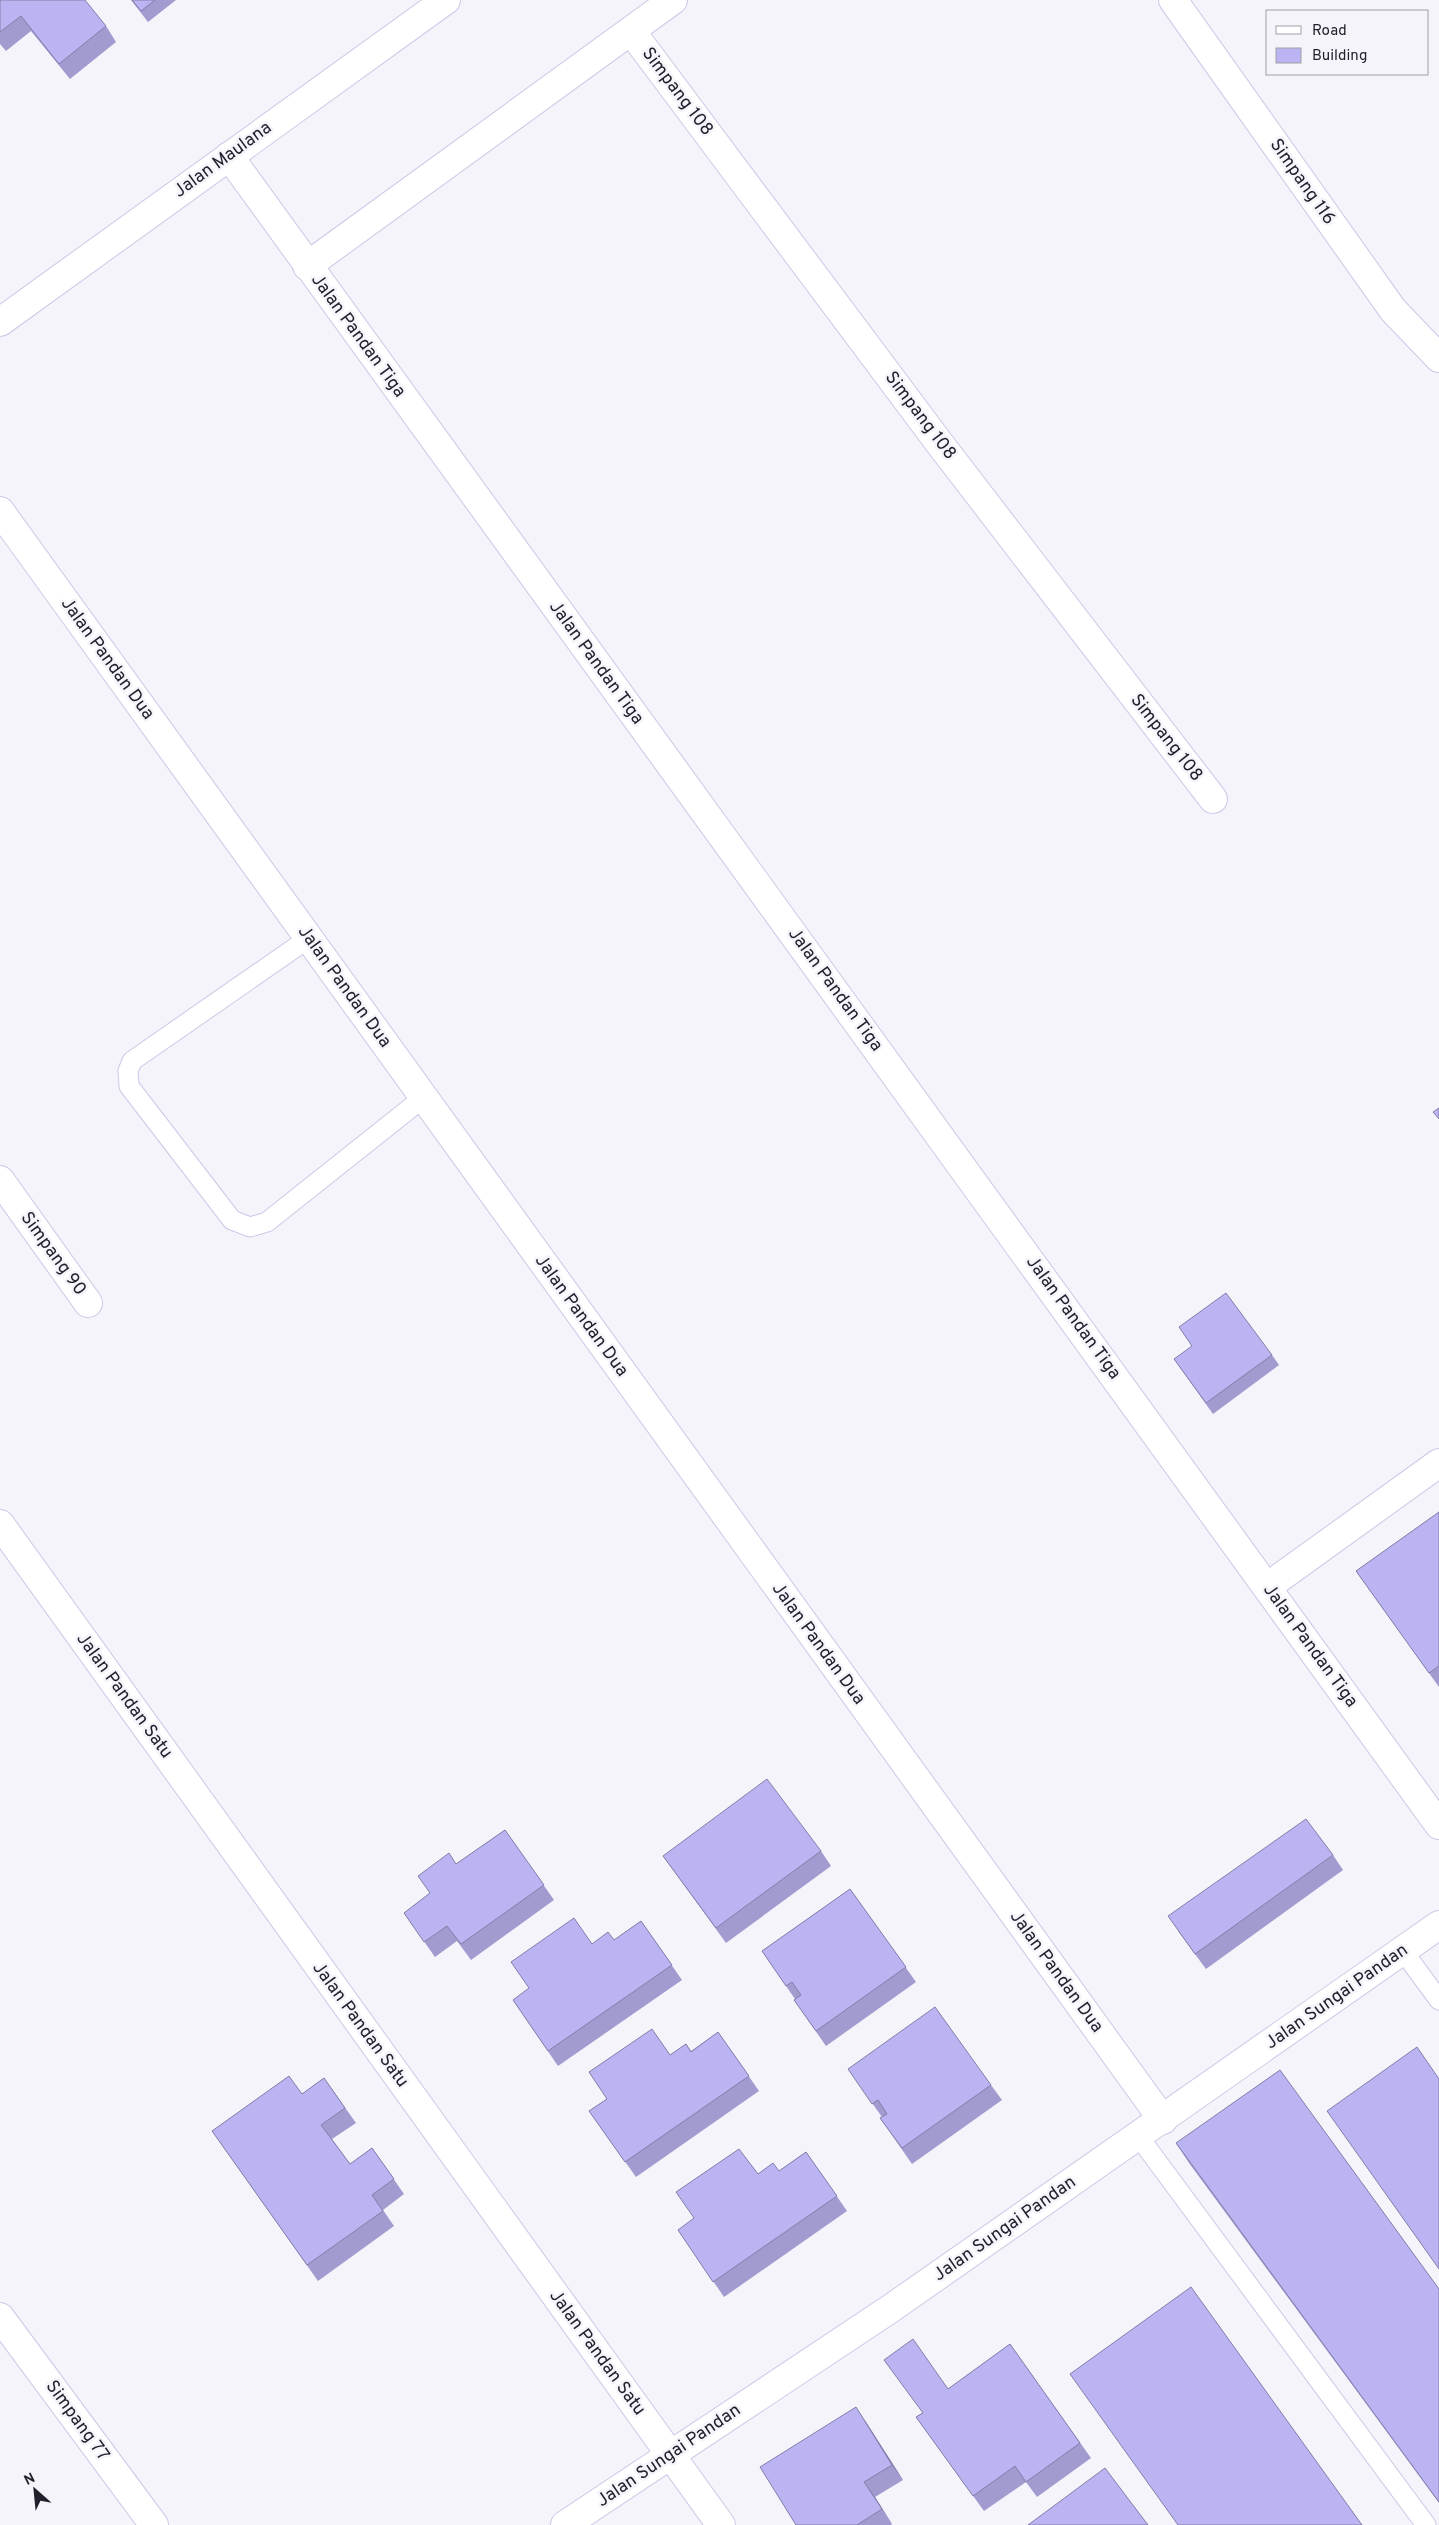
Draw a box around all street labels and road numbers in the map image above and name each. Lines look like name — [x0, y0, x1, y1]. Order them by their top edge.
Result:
street label: Simpang 108 — [636, 43, 718, 141]
street label: Jalan Maulana — [169, 117, 277, 203]
street label: Simpang 116 — [1264, 134, 1340, 230]
street label: Jalan Pandan Tiga — [305, 270, 411, 402]
street label: Simpang 108 — [879, 367, 961, 465]
street label: Jalan Pandan Dua — [55, 593, 159, 725]
street label: Jalan Pandan Tiga — [543, 597, 649, 729]
street label: Simpang 108 — [1125, 690, 1207, 786]
street label: Jalan Pandan Dua — [292, 921, 396, 1053]
street label: Jalan Pandan Tiga — [782, 924, 888, 1056]
street label: Simpang 90 — [15, 1208, 91, 1300]
street label: Jalan Pandan Dua — [529, 1250, 633, 1382]
street label: Jalan Pandan Tiga — [1020, 1252, 1126, 1384]
street label: Jalan Pandan Dua — [766, 1578, 870, 1710]
street label: Jalan Pandan Tiga — [1257, 1580, 1363, 1712]
street label: Jalan Pandan Satu — [71, 1629, 177, 1763]
street label: Jalan Pandan Dua — [1004, 1906, 1108, 2038]
street label: Jalan Sungai Pandan — [1261, 1939, 1413, 2055]
street label: Jalan Pandan Satu — [307, 1958, 413, 2092]
street label: Jalan Sungai Pandan — [929, 2171, 1081, 2287]
street label: Jalan Pandan Satu — [544, 2286, 650, 2420]
street label: Simpang 77 — [40, 2376, 114, 2466]
street label: Jalan Sungai Pandan — [592, 2399, 746, 2513]

